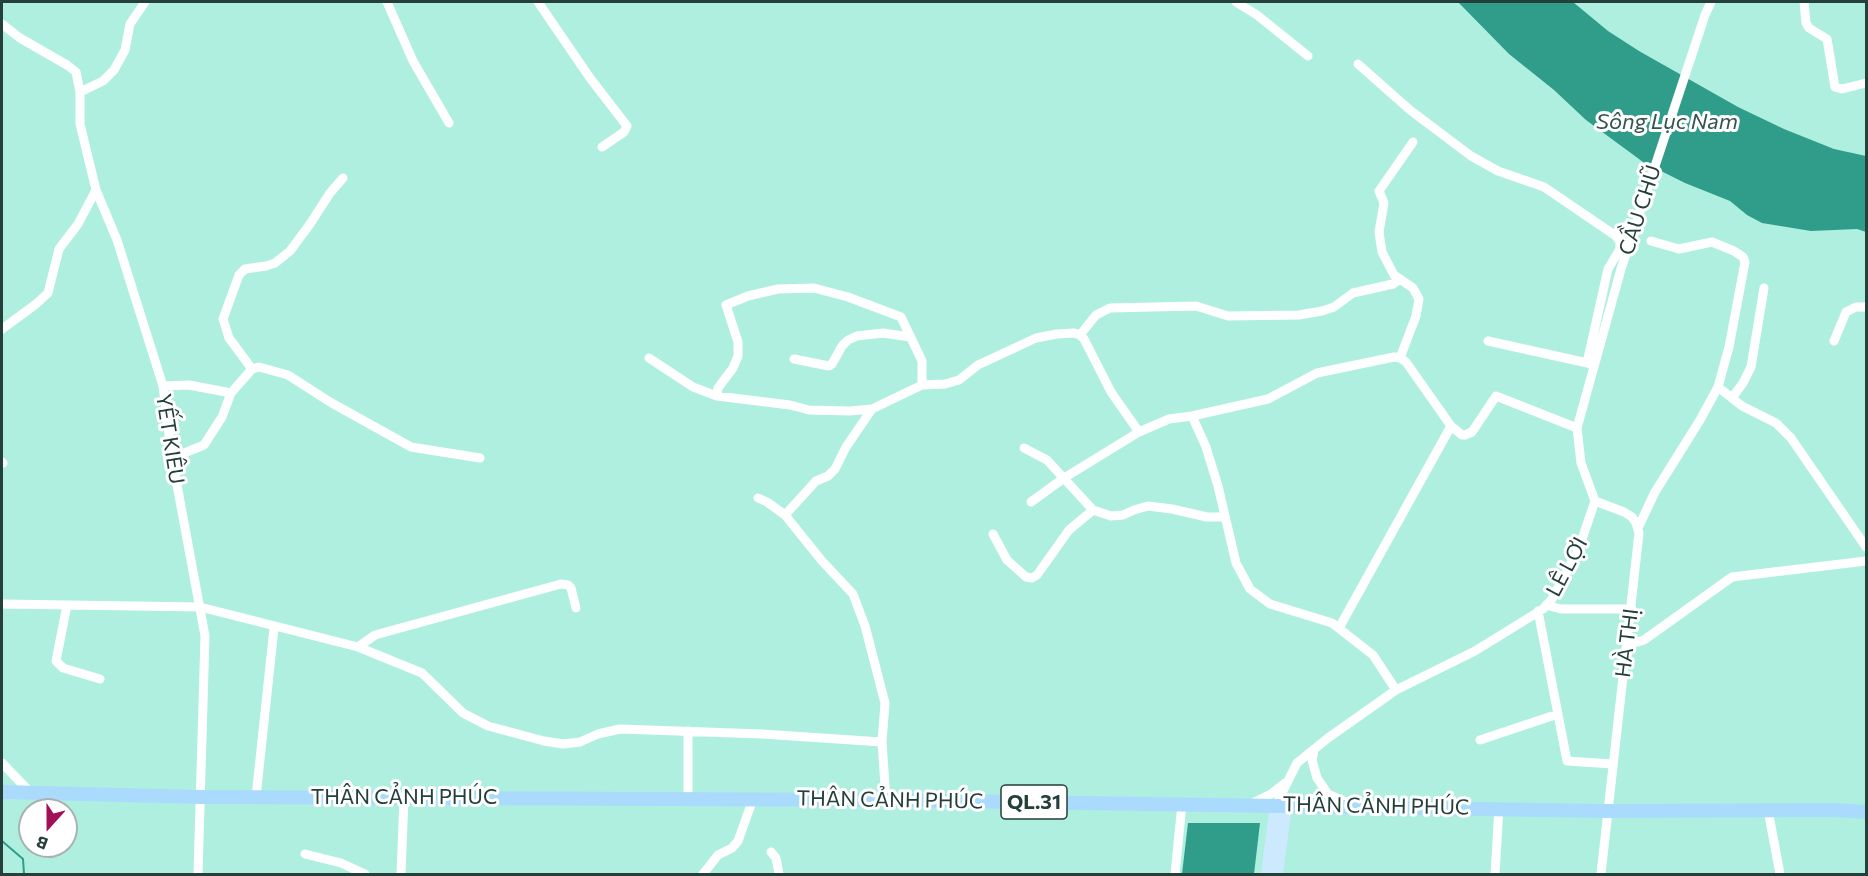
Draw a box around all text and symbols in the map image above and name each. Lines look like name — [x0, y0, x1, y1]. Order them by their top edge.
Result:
water label: Sông Lục Nam — [1596, 109, 1738, 135]
street label: CẦU CHŨ — [1614, 162, 1666, 258]
street label: YẾT KIÊU — [150, 392, 190, 486]
street label: LÊ LỢI — [1541, 533, 1593, 601]
street label: HÀ THỊ — [1610, 607, 1644, 679]
street label: THÂN CẢNH PHÚC — [311, 784, 497, 810]
road number: QL.31 — [1001, 785, 1067, 819]
street label: THÂN CẢNH PHÚC — [796, 786, 984, 814]
street label: THÂN CẢNH PHÚC — [1282, 792, 1470, 820]
north arrow — [18, 798, 78, 858]
text: B — [34, 833, 50, 854]

